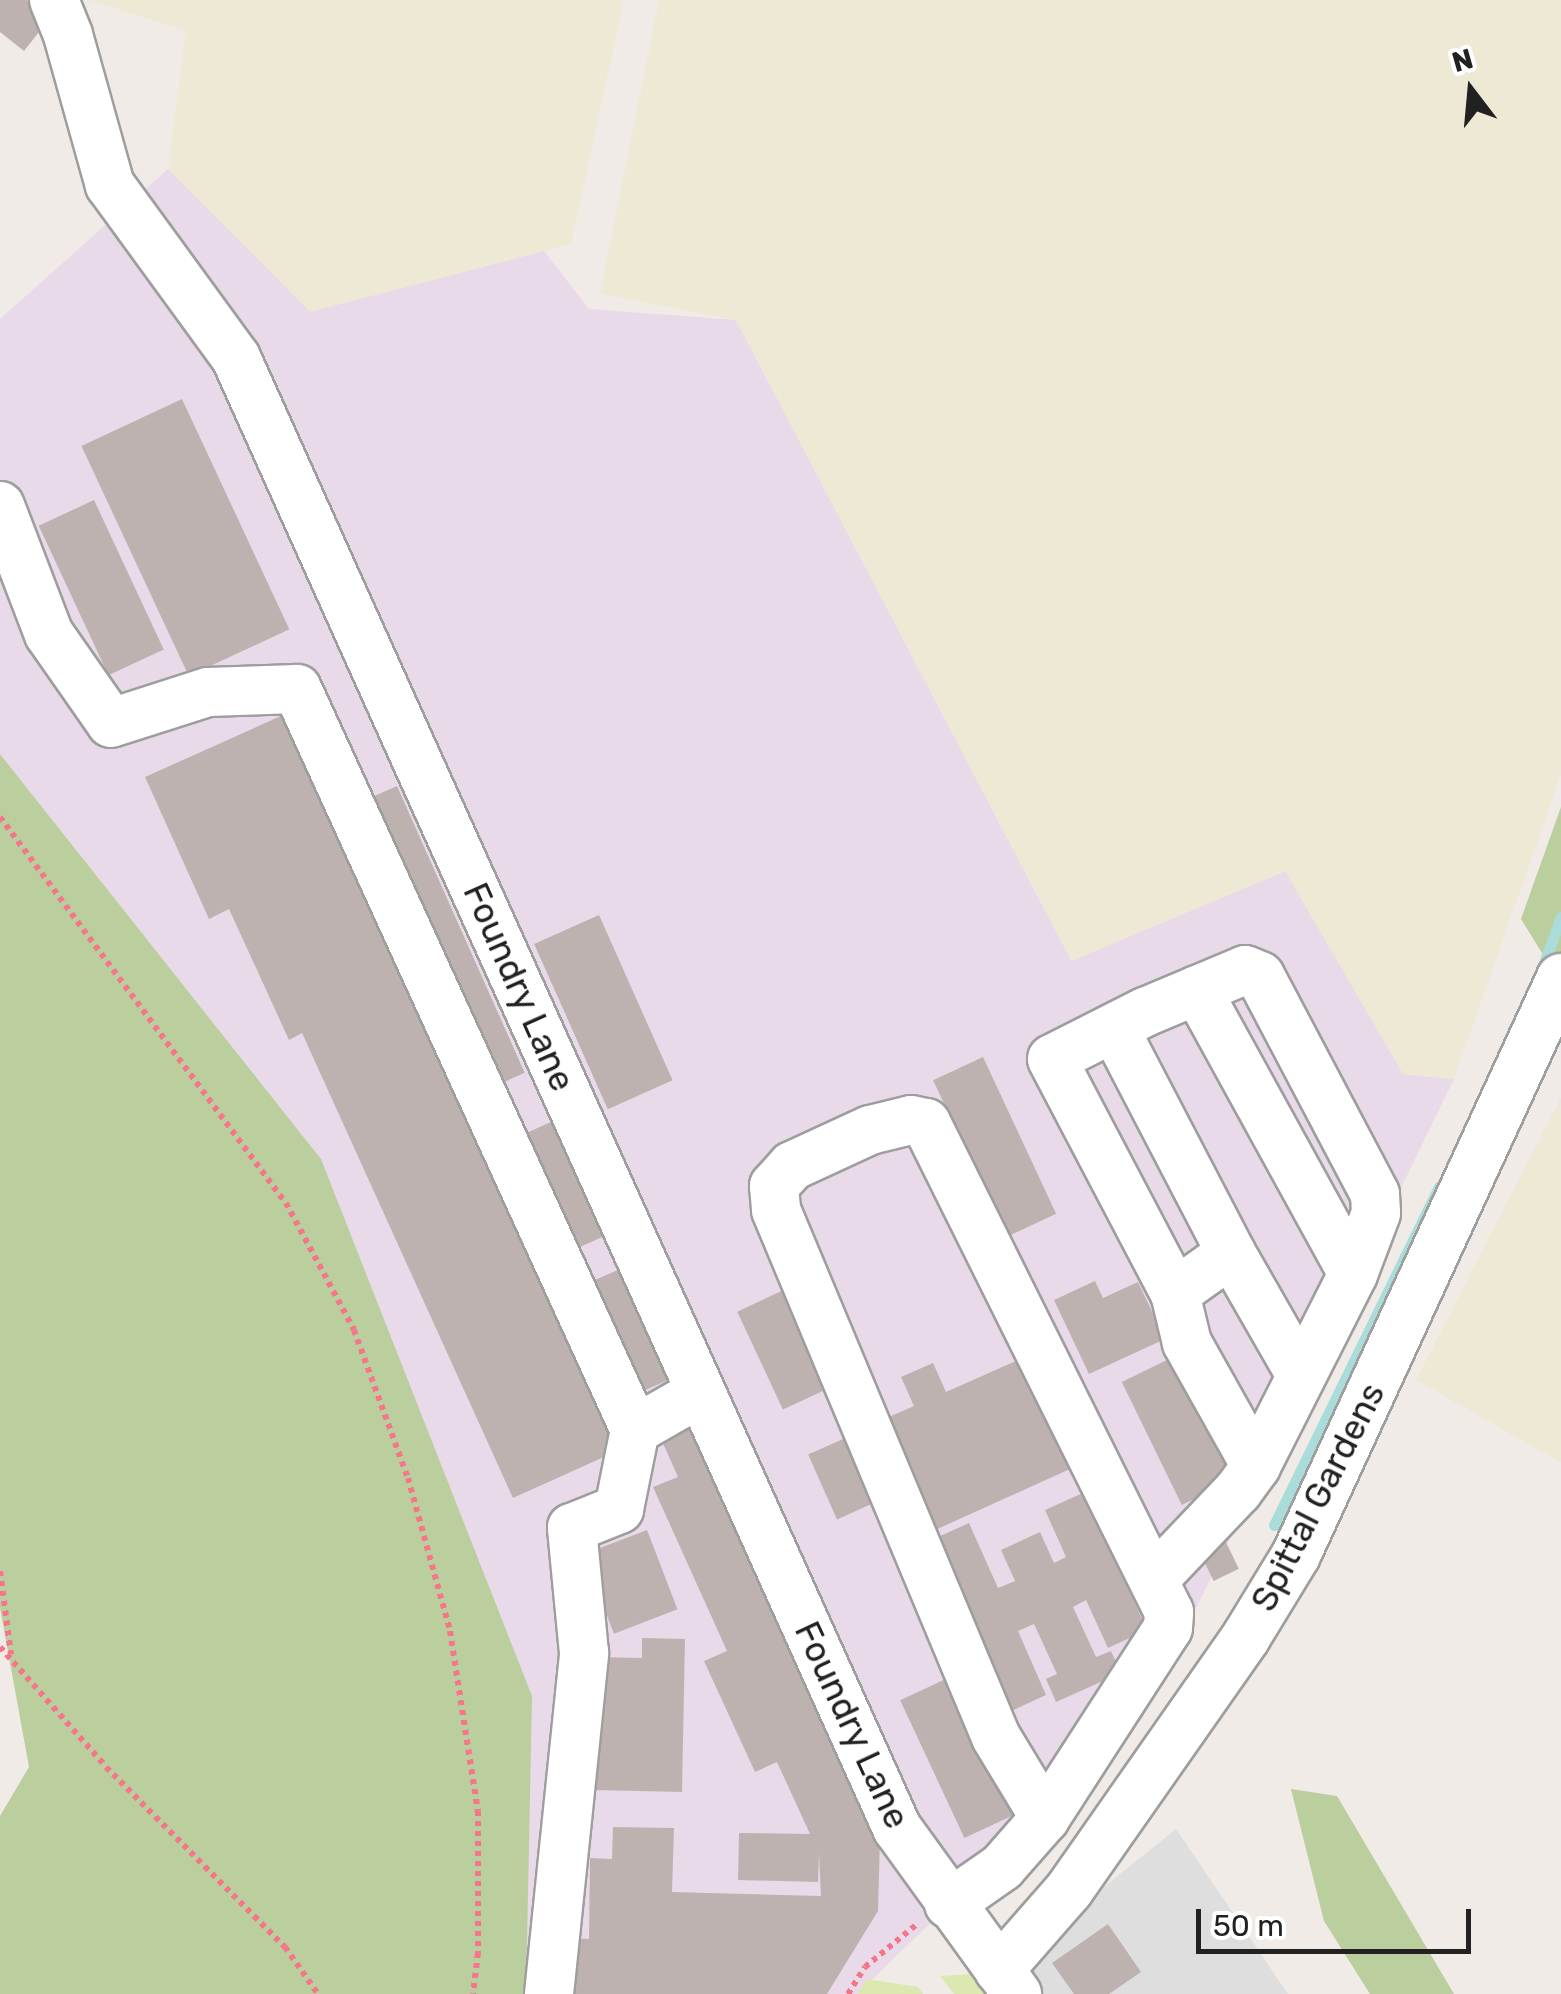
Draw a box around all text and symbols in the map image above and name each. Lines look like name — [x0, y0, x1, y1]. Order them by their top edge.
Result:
north arrow — [1421, 40, 1521, 140]
text: N — [1448, 42, 1477, 79]
street label: Foundry Lane — [454, 876, 584, 1098]
street label: Spittal Gardens — [1242, 1376, 1394, 1618]
street label: Foundry Lane — [786, 1614, 918, 1836]
scale bar — [1201, 1889, 1476, 1951]
text: 50 m — [1213, 1908, 1284, 1944]

